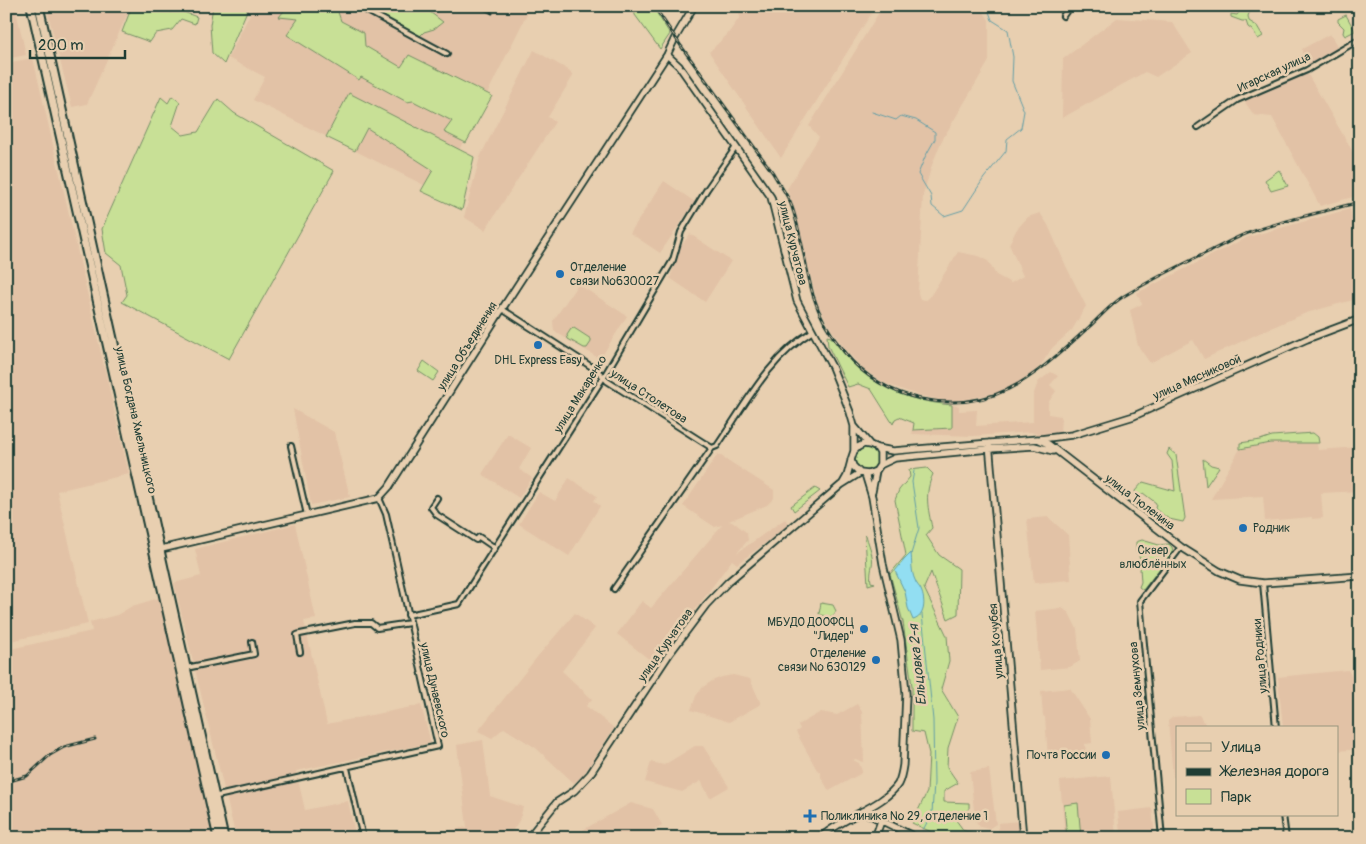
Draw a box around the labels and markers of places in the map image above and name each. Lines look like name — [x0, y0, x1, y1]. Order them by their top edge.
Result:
place label: Отделение связи №630027 — [570, 260, 660, 289]
marker: Отделение связи №630027 — [554, 268, 566, 280]
marker: DHL Express Easy — [532, 339, 544, 351]
place label: DHL Express Easy — [494, 353, 582, 368]
place label: Родник — [1253, 521, 1290, 536]
marker: Родник — [1237, 522, 1249, 534]
place label: МБУДО ДООФСЦ "Лидер" — [767, 615, 854, 644]
marker: МБУДО ДООФСЦ "Лидер" — [858, 623, 870, 635]
place label: Отделение связи № 630129 — [778, 646, 866, 675]
marker: Отделение связи № 630129 — [870, 654, 882, 666]
place label: Почта России — [1027, 748, 1097, 763]
marker: Почта России — [1100, 749, 1112, 761]
marker: Поликлиника № 29, отделение 1 — [803, 809, 817, 823]
place label: Поликлиника № 29, отделение 1 — [821, 809, 988, 824]

